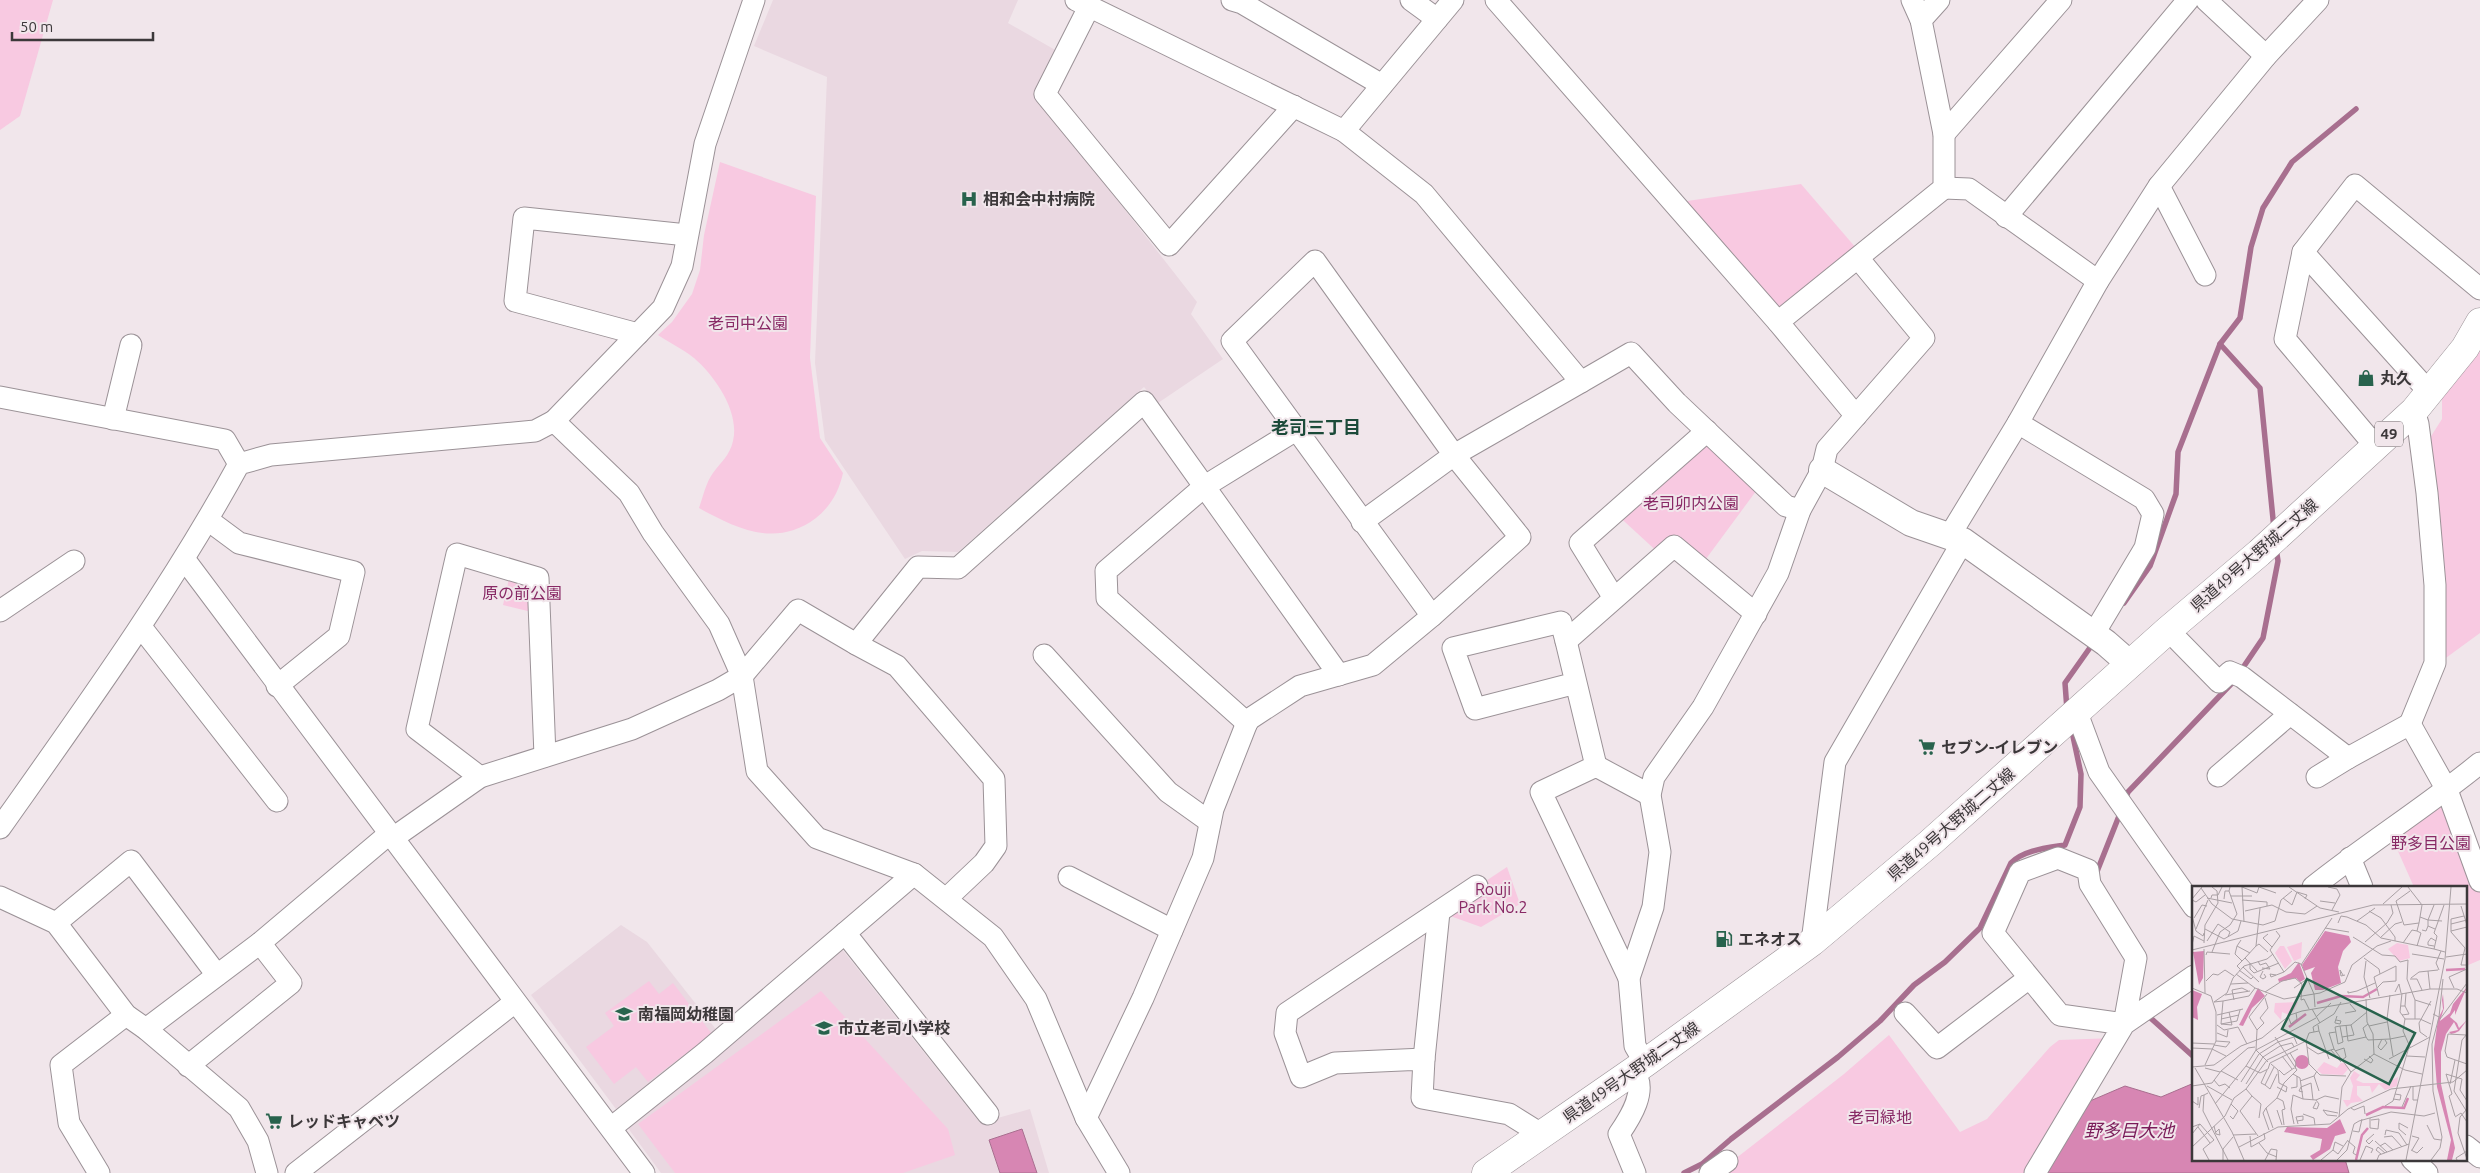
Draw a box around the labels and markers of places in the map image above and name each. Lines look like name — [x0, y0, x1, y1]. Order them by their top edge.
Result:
hospital icon: 相和会中村病院 — [959, 189, 979, 209]
place label: 相和会中村病院 — [983, 190, 1095, 208]
shop icon: 丸久 — [2356, 368, 2376, 388]
place label: 丸久 — [2380, 369, 2412, 387]
supermarket icon: セブン-イレブン — [1917, 737, 1937, 757]
place label: セブン-イレブン — [1941, 738, 2058, 756]
fuel station icon: エネオス — [1714, 929, 1734, 949]
place label: エネオス — [1738, 930, 1802, 948]
school or university icon: 南福岡幼稚園 — [614, 1004, 634, 1024]
place label: 南福岡幼稚園 — [638, 1005, 734, 1023]
school or university icon: 市立老司小学校 — [814, 1018, 834, 1038]
place label: 市立老司小学校 — [838, 1019, 950, 1037]
supermarket icon: レッドキャベツ — [264, 1111, 284, 1131]
place label: レッドキャベツ — [288, 1112, 400, 1130]

